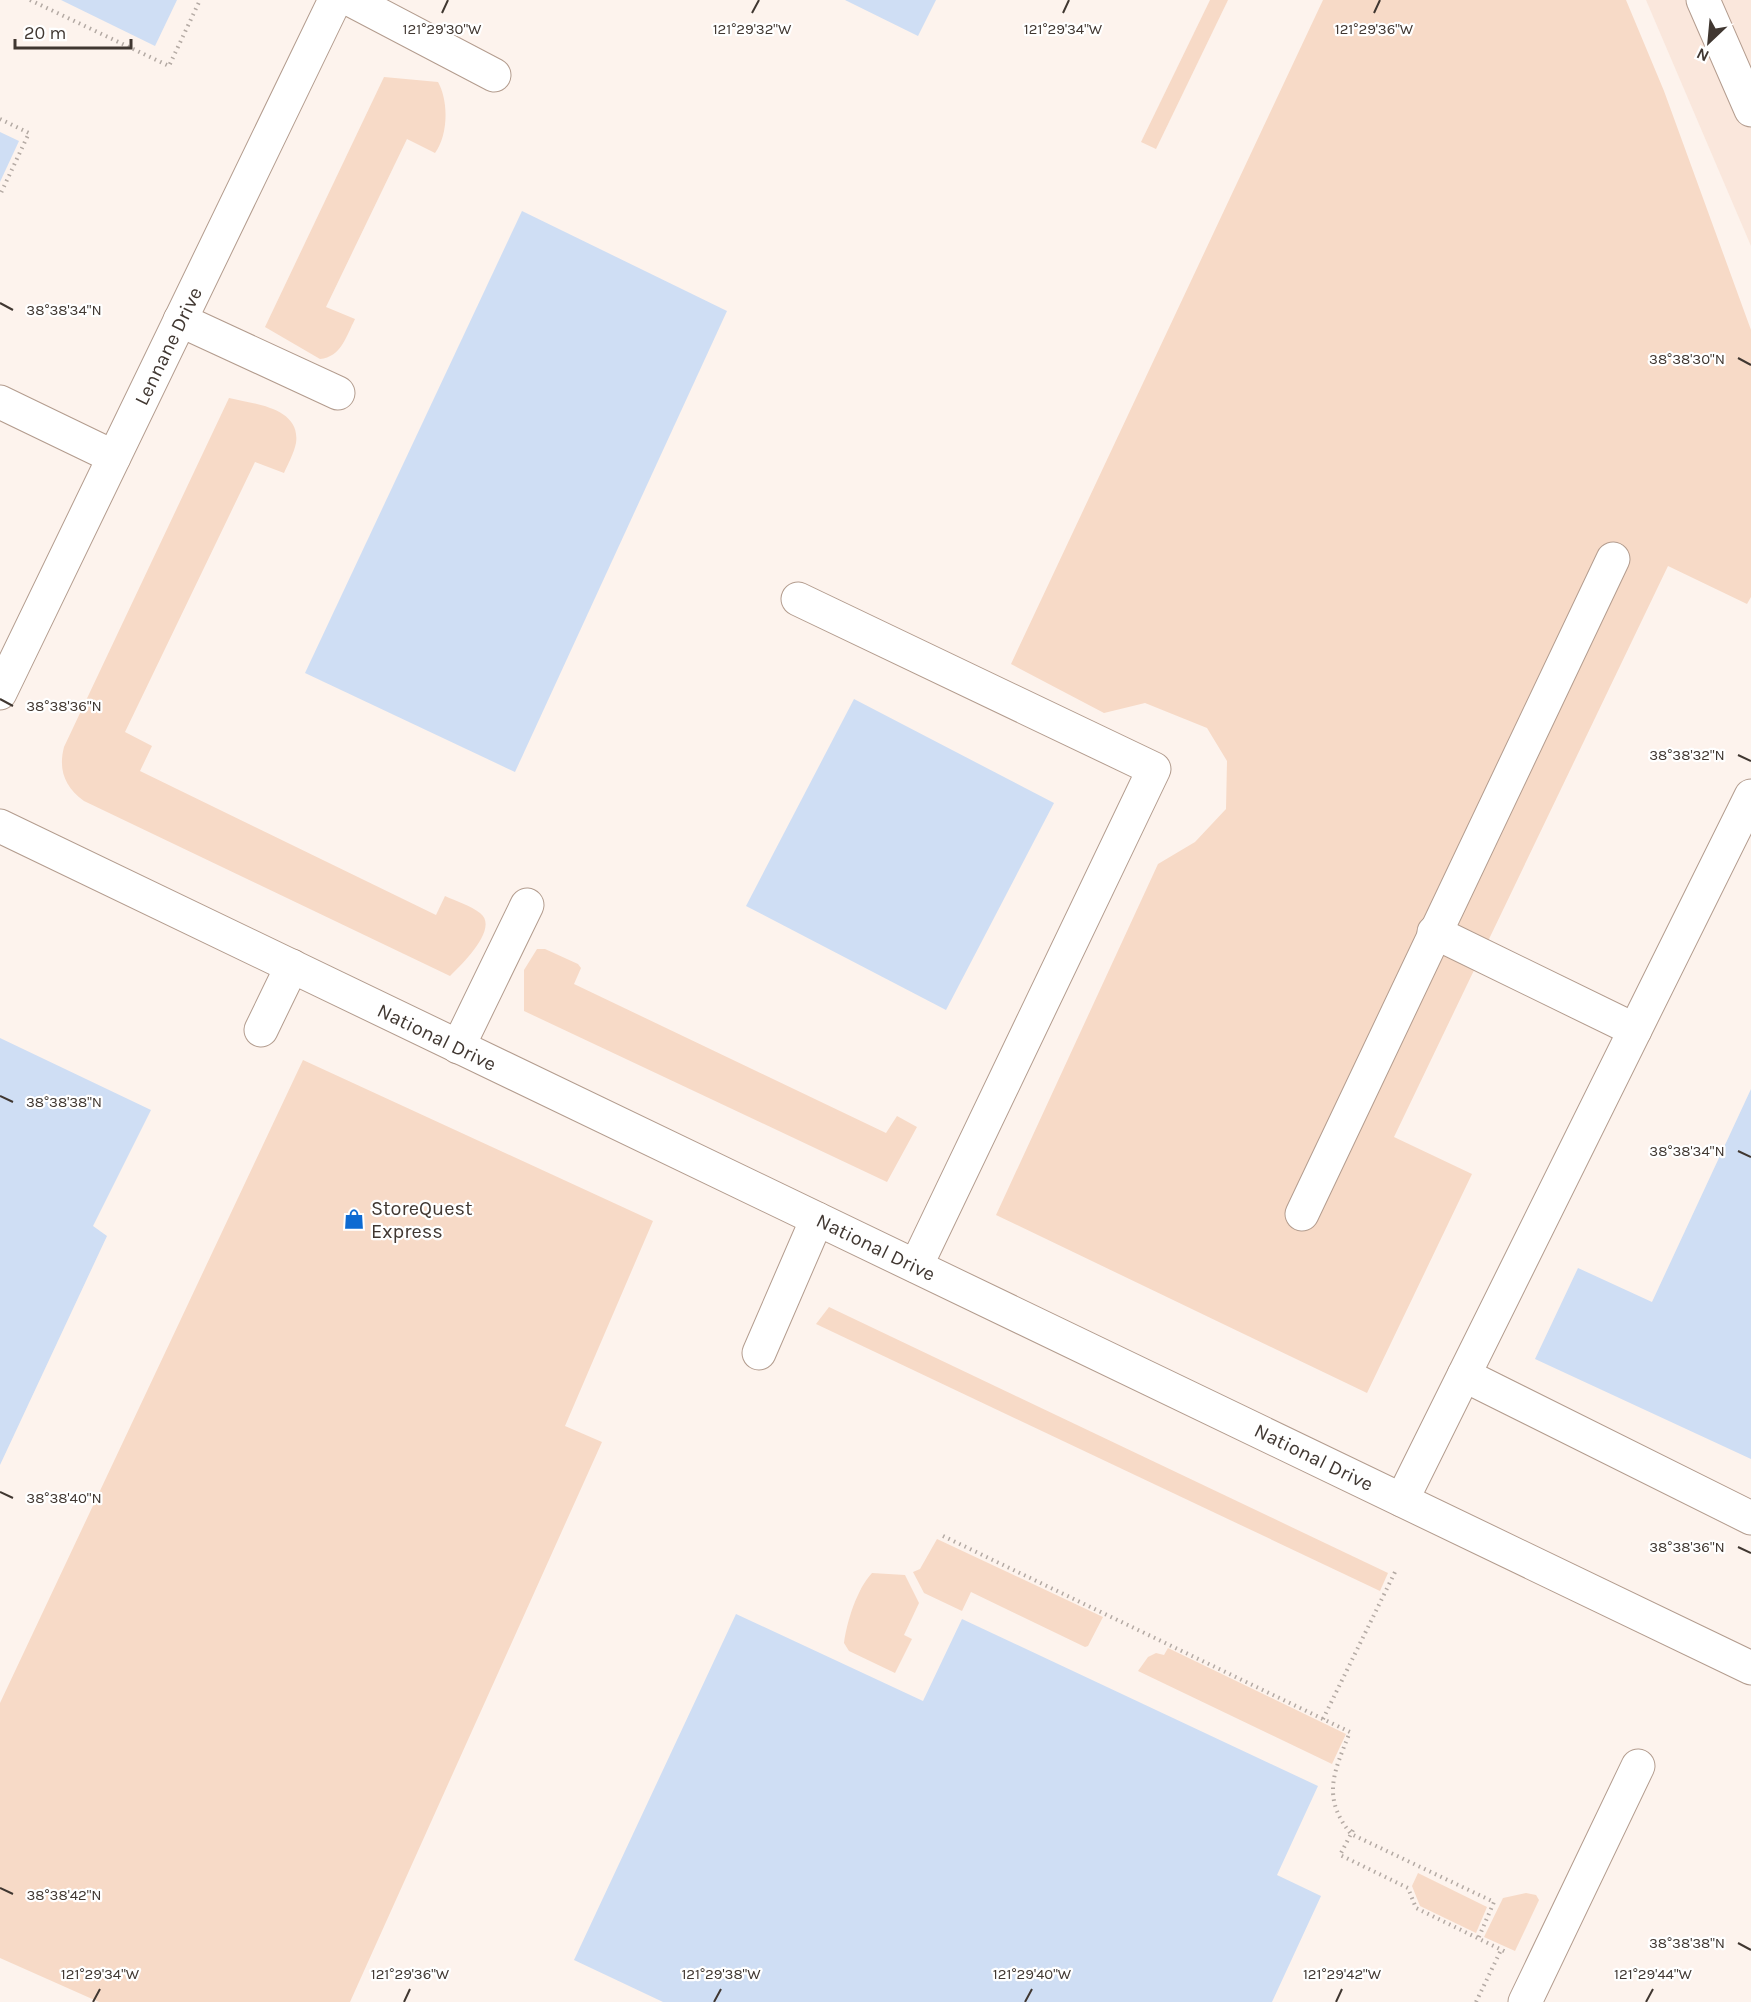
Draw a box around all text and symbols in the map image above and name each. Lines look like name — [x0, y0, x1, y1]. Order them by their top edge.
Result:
scale bar — [15, 12, 130, 50]
north arrow — [1679, 12, 1739, 72]
text: 121°29'30"W — [403, 20, 482, 38]
text: 121°29'32"W — [713, 20, 792, 38]
text: 121°29'34"W — [1024, 20, 1103, 38]
text: 121°29'36"W — [1335, 20, 1414, 38]
text: 20 m — [24, 22, 66, 44]
text: N — [1693, 44, 1712, 66]
street label: Lennane Drive — [130, 283, 207, 409]
text: 38°38'34"N — [26, 301, 102, 319]
text: 38°38'30"N — [1649, 350, 1725, 368]
text: 38°38'36"N — [26, 697, 102, 715]
text: 38°38'32"N — [1649, 746, 1725, 764]
street label: National Drive — [374, 999, 500, 1076]
text: 38°38'38"N — [26, 1093, 102, 1111]
text: 38°38'34"N — [1649, 1142, 1725, 1160]
place label: StoreQuest Express — [371, 1197, 473, 1243]
shop icon: StoreQuest Express — [342, 1207, 366, 1231]
street label: National Drive — [813, 1209, 939, 1286]
street label: National Drive — [1251, 1419, 1377, 1496]
text: 38°38'40"N — [26, 1489, 102, 1507]
text: 38°38'36"N — [1649, 1538, 1725, 1556]
text: 38°38'42"N — [26, 1886, 102, 1904]
text: 38°38'38"N — [1649, 1934, 1725, 1952]
text: 121°29'34"W — [61, 1965, 140, 1983]
text: 121°29'36"W — [371, 1965, 450, 1983]
text: 121°29'38"W — [681, 1965, 761, 1983]
text: 121°29'40"W — [993, 1965, 1072, 1983]
text: 121°29'42"W — [1303, 1965, 1382, 1983]
text: 121°29'44"W — [1614, 1965, 1693, 1983]

